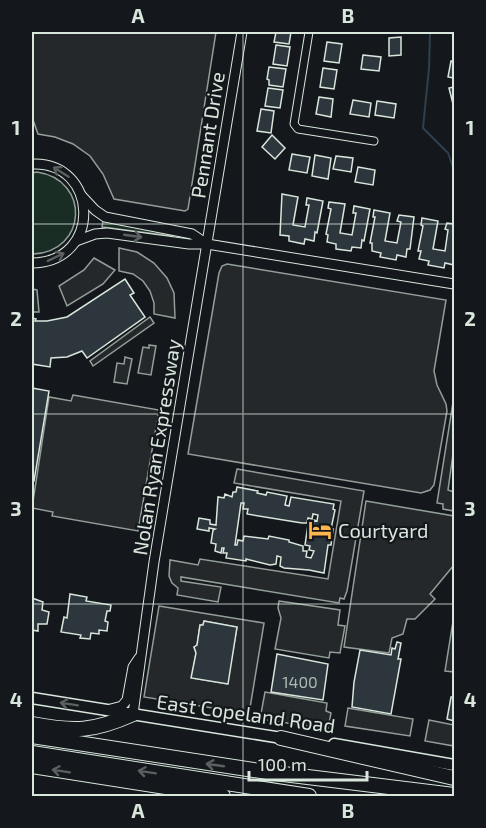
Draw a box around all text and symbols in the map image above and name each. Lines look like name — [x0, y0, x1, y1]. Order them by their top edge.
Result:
text: A — [131, 3, 145, 27]
text: B — [342, 3, 354, 27]
street label: Pennant Drive — [185, 70, 229, 200]
text: 1 — [12, 115, 20, 139]
text: 1 — [466, 115, 474, 139]
one-way arrow — [52, 166, 69, 179]
one-way arrow — [122, 231, 142, 242]
one-way arrow — [47, 250, 65, 262]
text: 2 — [10, 306, 22, 330]
text: 2 — [464, 306, 476, 330]
street label: Nolan Ryan Expressway — [127, 337, 185, 557]
text: 3 — [10, 496, 22, 520]
text: 3 — [464, 496, 476, 520]
hotel icon: Courtyard — [307, 517, 333, 543]
place label: Courtyard — [338, 518, 429, 542]
house number: 1400 — [282, 672, 318, 691]
text: 4 — [10, 687, 23, 711]
text: 4 — [464, 687, 477, 711]
street label: East Copeland Road — [155, 689, 337, 737]
one-way arrow — [60, 698, 80, 709]
scale bar — [249, 744, 368, 782]
text: 100 m — [258, 753, 307, 775]
one-way arrow — [206, 759, 226, 770]
one-way arrow — [52, 765, 72, 776]
one-way arrow — [138, 766, 158, 777]
text: A — [131, 798, 145, 822]
text: B — [342, 798, 354, 822]

